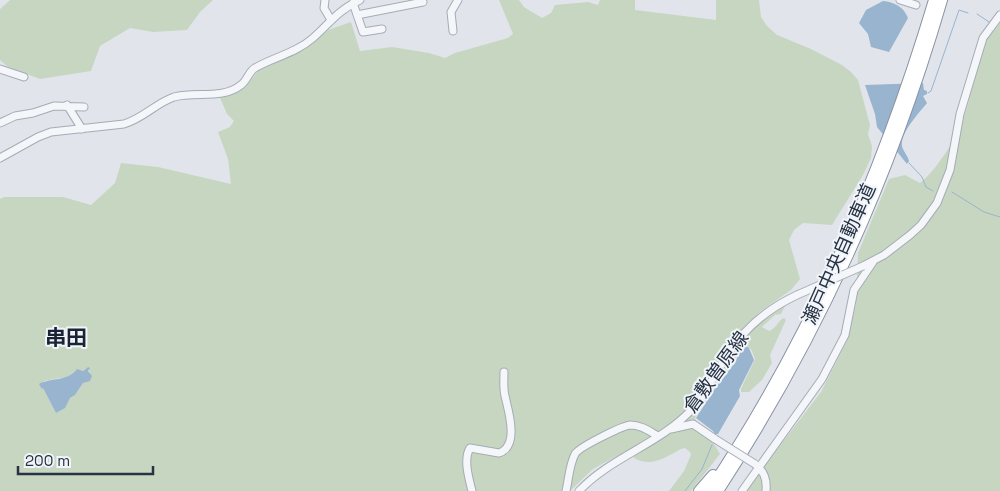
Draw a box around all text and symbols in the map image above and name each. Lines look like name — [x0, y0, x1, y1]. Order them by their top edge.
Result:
street label: 瀬戸中央自動車道 — [797, 179, 881, 329]
district label: 串田 — [45, 324, 87, 351]
street label: 倉敷曽原線 — [678, 326, 754, 418]
scale bar — [18, 444, 152, 476]
text: 200 m — [25, 451, 70, 470]

